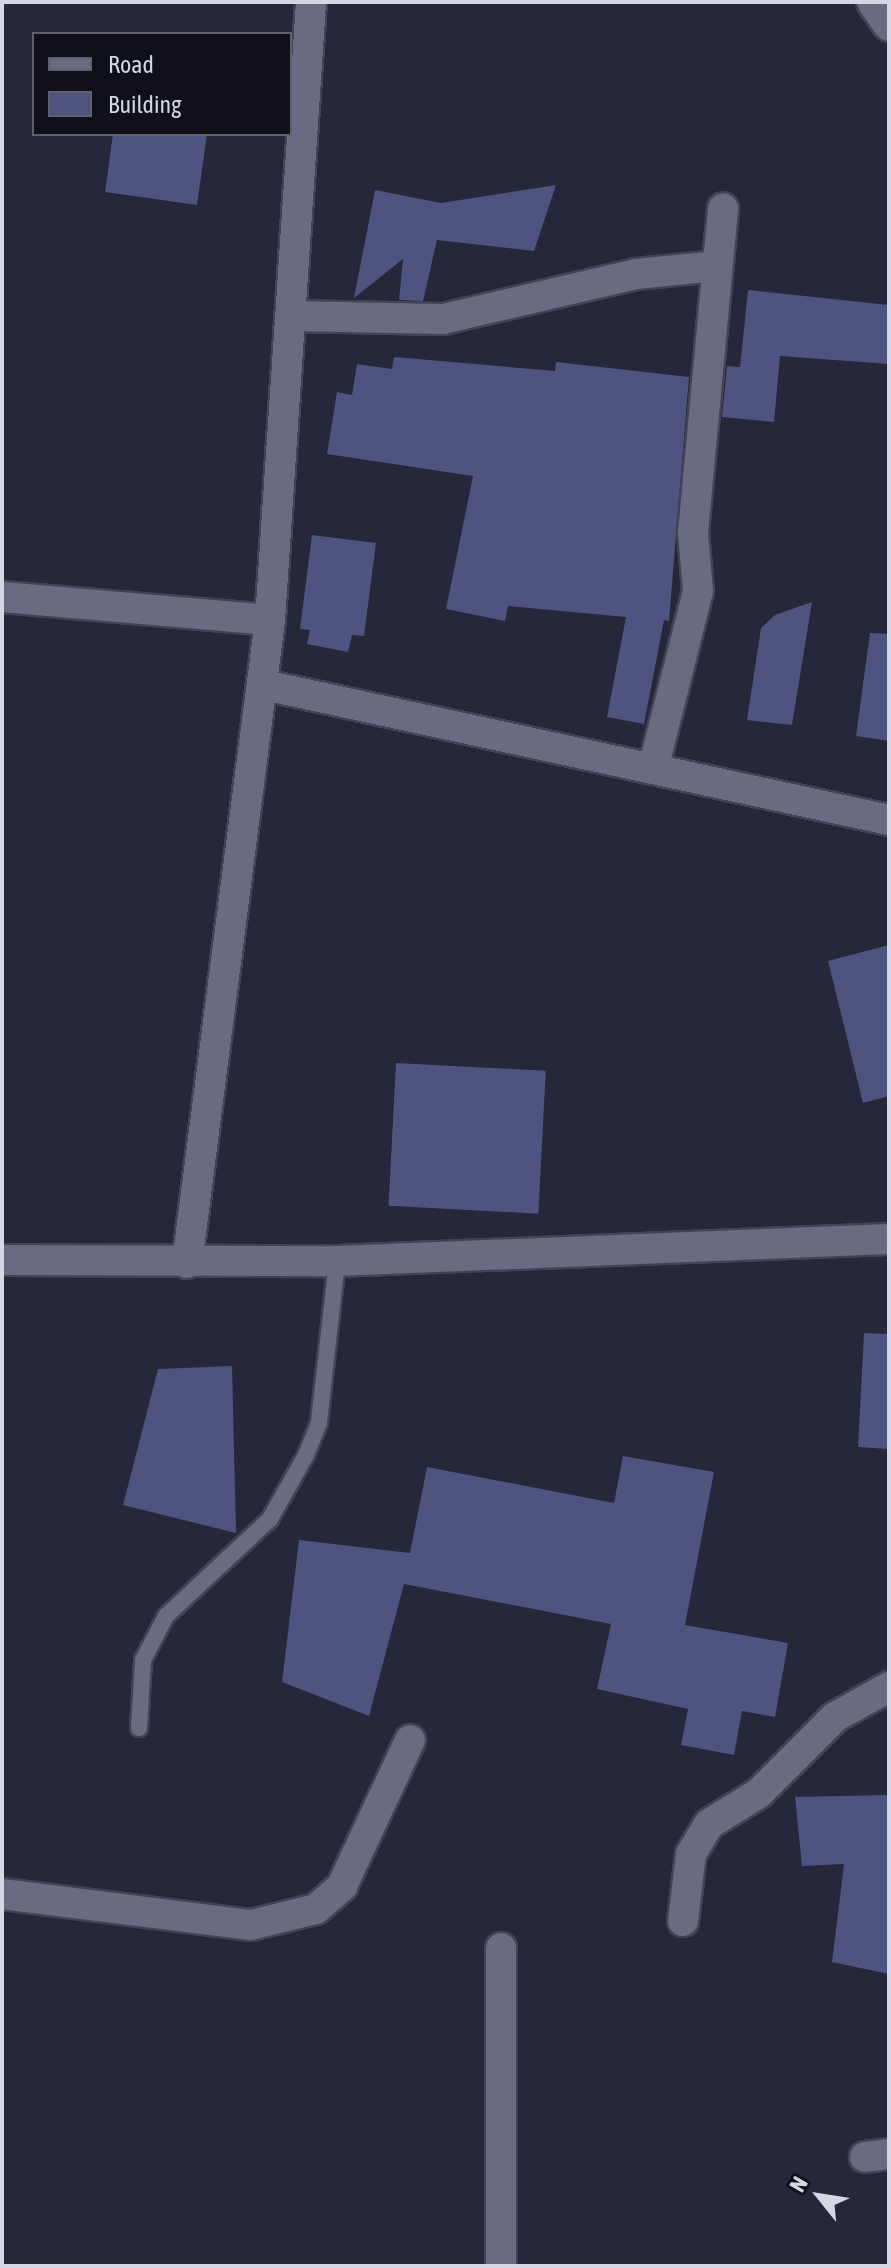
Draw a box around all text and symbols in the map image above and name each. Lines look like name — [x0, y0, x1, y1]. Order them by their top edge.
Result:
legend — [32, 32, 292, 136]
text: Road — [108, 51, 154, 78]
text: Building — [108, 91, 181, 118]
north arrow — [779, 2156, 859, 2236]
text: N — [784, 2172, 813, 2196]

